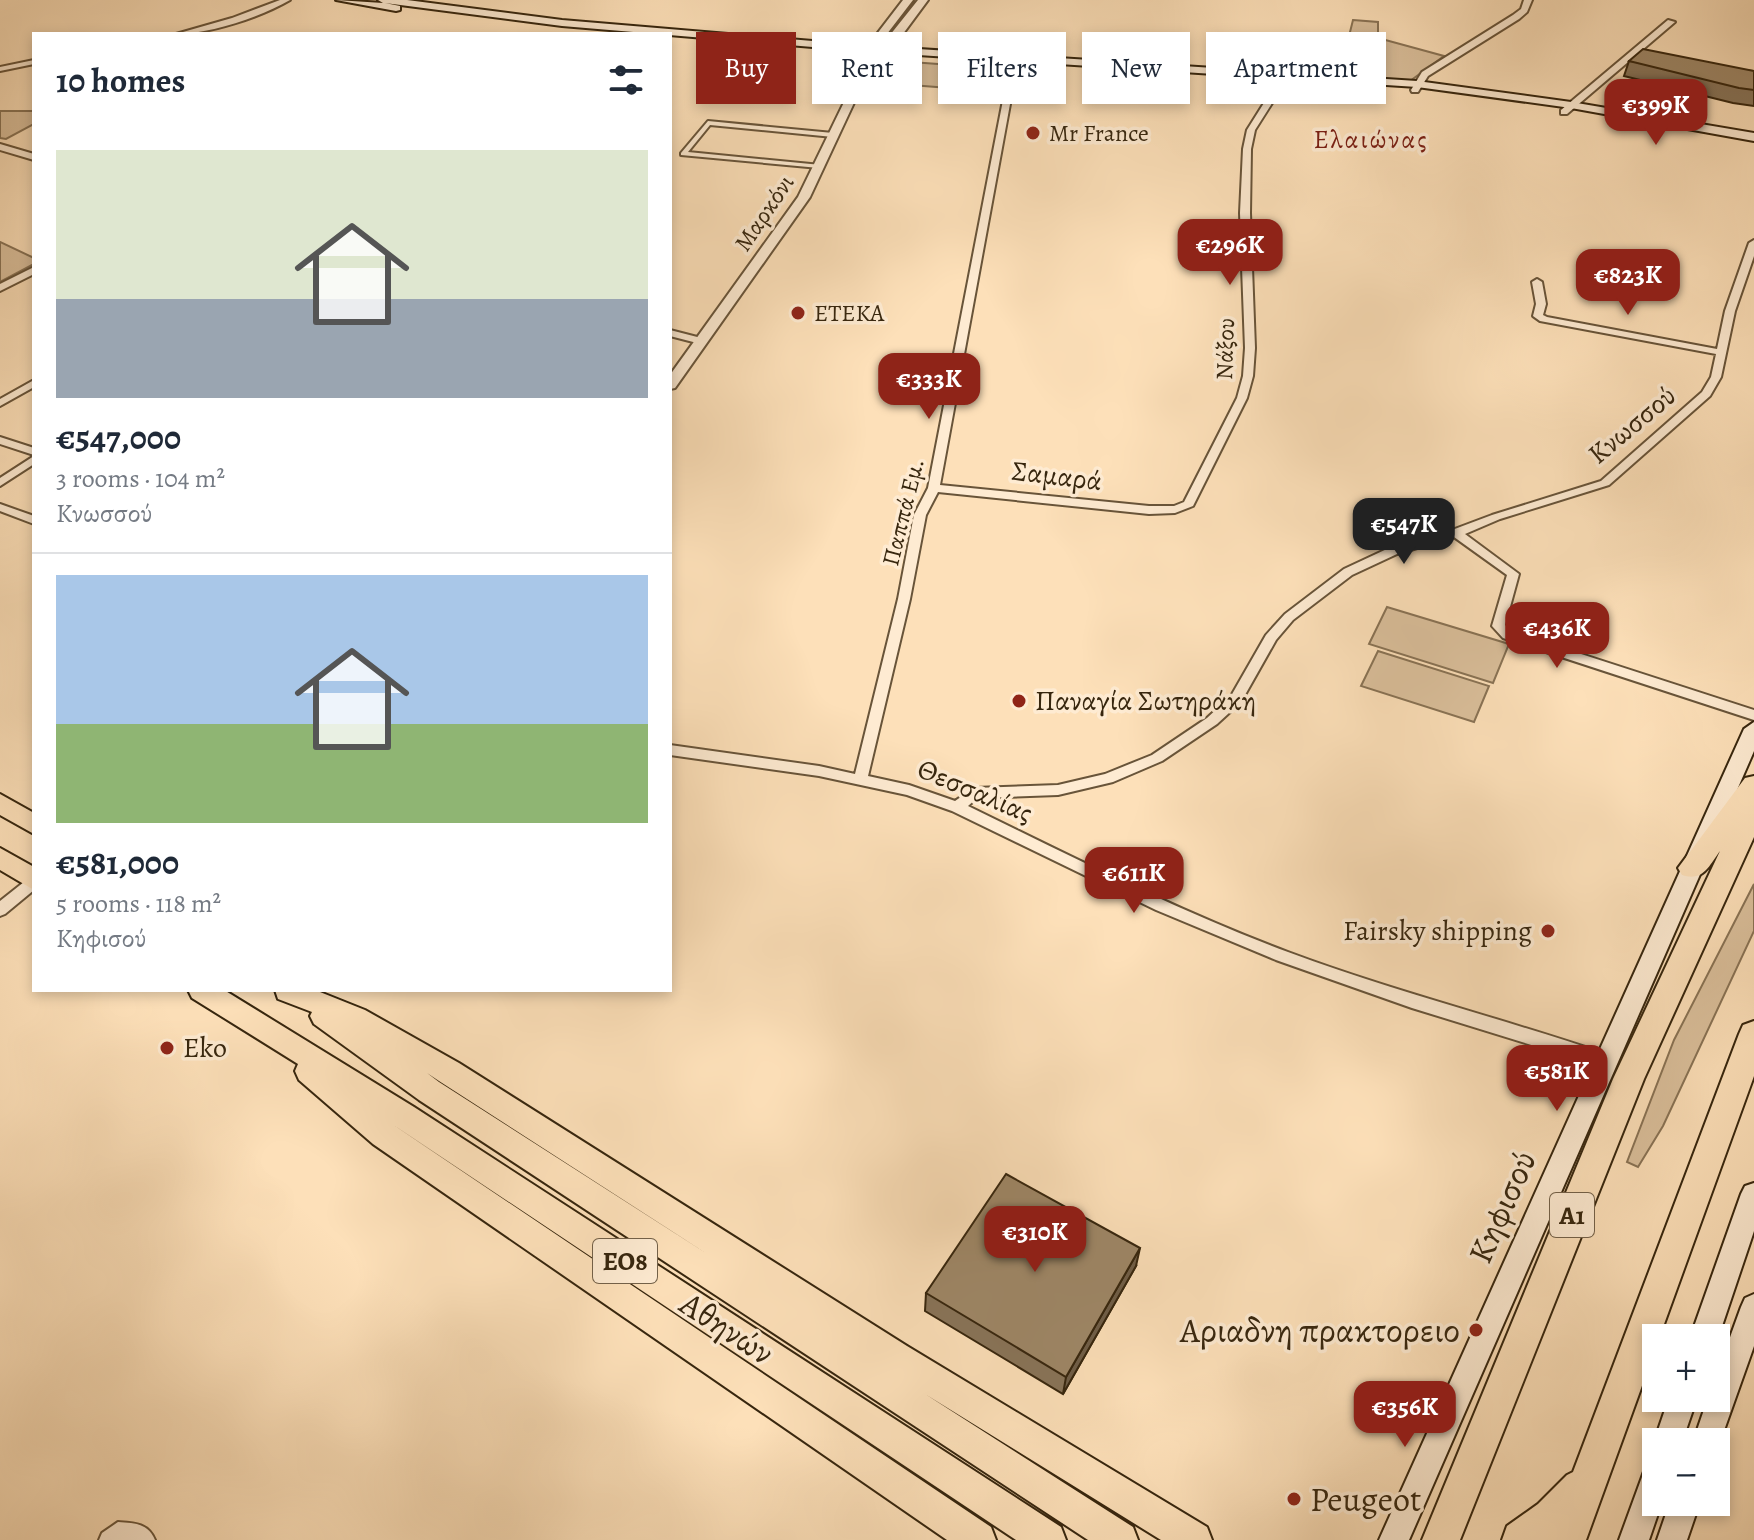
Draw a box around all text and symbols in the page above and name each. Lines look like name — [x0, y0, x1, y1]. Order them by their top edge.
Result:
chip: Buy — [696, 32, 796, 104]
chip: Rent — [812, 32, 922, 104]
chip: Filters — [938, 32, 1066, 104]
chip: New — [1082, 32, 1190, 104]
chip: Apartment — [1206, 32, 1386, 104]
text: 10 homes — [56, 57, 185, 104]
icon: filters — [604, 58, 648, 102]
pin: €399K — [1600, 79, 1712, 147]
text: €399K — [1622, 87, 1690, 122]
place label: Mr France — [1049, 117, 1149, 149]
district label: Ελαιώνας — [1313, 122, 1429, 157]
marker: Mr France — [1024, 124, 1042, 142]
street label: Μαρκόνι — [727, 168, 802, 258]
icon: home — [280, 202, 424, 346]
pin: €296K — [1174, 219, 1286, 287]
text: €296K — [1196, 227, 1264, 262]
pin: €823K — [1572, 249, 1684, 317]
text: €823K — [1594, 257, 1662, 292]
place label: ΕΤΕΚΑ — [814, 297, 885, 329]
marker: ΕΤΕΚΑ — [789, 304, 807, 322]
street label: Νάξου — [1208, 317, 1242, 381]
pin: €333K — [873, 353, 985, 421]
text: €333K — [896, 361, 962, 396]
street label: Κνωσσού — [1580, 377, 1684, 473]
text: €547,000 — [56, 414, 181, 461]
street label: Σαμαρά — [1010, 452, 1104, 500]
street label: Παππά Εμ. — [874, 455, 932, 569]
text: 3 rooms · 104 m² — [56, 461, 225, 496]
text: Κνωσσού — [56, 496, 152, 531]
pin: €547K — [1348, 498, 1460, 566]
text: €547K — [1371, 506, 1437, 541]
pin: €436K — [1501, 602, 1613, 670]
text: €436K — [1523, 610, 1591, 645]
icon: home — [280, 627, 424, 771]
place label: Παναγία Σωτηράκη — [1035, 682, 1256, 720]
marker: Παναγία Σωτηράκη — [1010, 692, 1028, 710]
street label: Θεσσαλίας — [912, 750, 1038, 832]
text: €581,000 — [56, 839, 179, 886]
pin: €611K — [1078, 847, 1190, 915]
text: €611K — [1103, 855, 1165, 890]
text: 5 rooms · 118 m² — [56, 886, 221, 921]
place label: Fairsky shipping — [1343, 912, 1532, 950]
text: Κηφισού — [56, 921, 147, 956]
marker: Fairsky shipping — [1539, 922, 1557, 940]
place label: Eko — [183, 1029, 227, 1067]
marker: Eko — [158, 1039, 176, 1057]
pin: €581K — [1501, 1045, 1613, 1113]
text: €581K — [1525, 1053, 1589, 1088]
street label: Κηφισού — [1456, 1143, 1548, 1271]
road number: Α1 — [1550, 1193, 1594, 1237]
pin: €310K — [979, 1206, 1091, 1274]
text: €310K — [1002, 1214, 1068, 1249]
road number: ΕΟ8 — [593, 1239, 657, 1283]
street label: Αθηνών — [670, 1280, 783, 1376]
place label: Αριαδνη πρακτορειο — [1179, 1307, 1460, 1354]
marker: Αριαδνη πρακτορειο — [1467, 1321, 1485, 1339]
map controls — [1642, 1324, 1730, 1516]
button: + — [1642, 1324, 1730, 1412]
pin: €356K — [1349, 1381, 1461, 1449]
text: €356K — [1372, 1389, 1438, 1424]
button: − — [1642, 1428, 1730, 1516]
place label: Peugeot — [1310, 1476, 1421, 1523]
marker: Peugeot — [1285, 1490, 1303, 1508]

